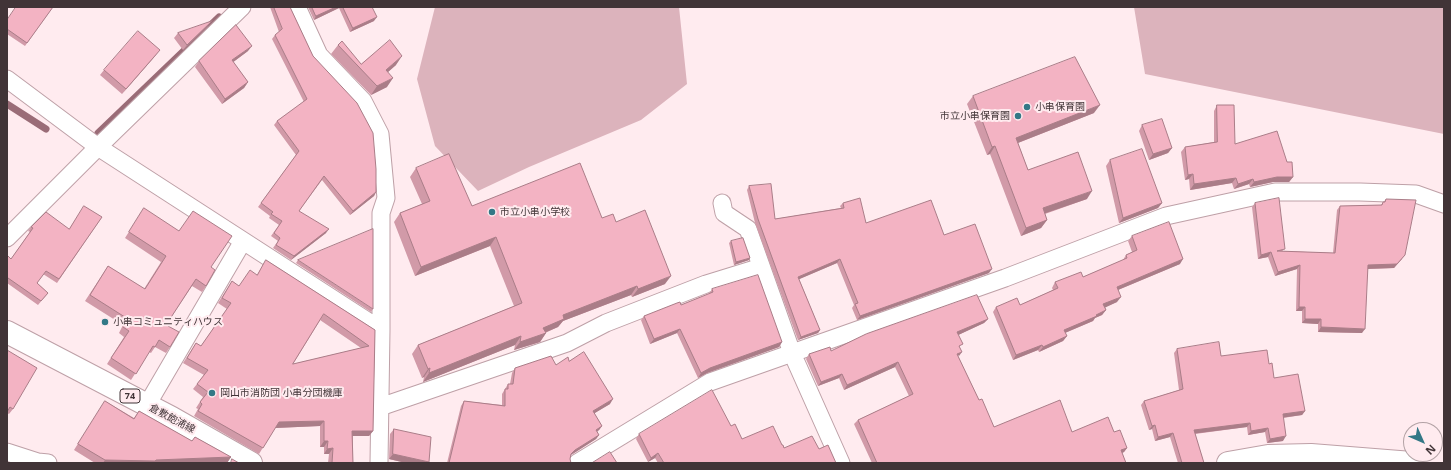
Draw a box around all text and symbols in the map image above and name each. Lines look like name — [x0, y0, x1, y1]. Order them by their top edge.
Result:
place label: 小串保育園 — [1035, 101, 1085, 113]
marker: 小串保育園 — [1022, 102, 1032, 112]
place label: 市立小串保育園 — [940, 110, 1010, 122]
marker: 市立小串保育園 — [1013, 111, 1023, 121]
place label: 市立小串小学校 — [500, 206, 570, 218]
marker: 市立小串小学校 — [487, 207, 497, 217]
place label: 小串コミュニティハウス — [113, 316, 223, 328]
marker: 小串コミュニティハウス — [100, 317, 110, 327]
place label: 岡山市消防団 小串分団機庫 — [220, 387, 343, 399]
marker: 岡山市消防団 小串分団機庫 — [207, 388, 217, 398]
road number: 74 — [120, 389, 140, 403]
street label: 倉敷飽浦線 — [147, 402, 197, 436]
north arrow — [1403, 422, 1443, 462]
text: N — [1423, 442, 1440, 459]

